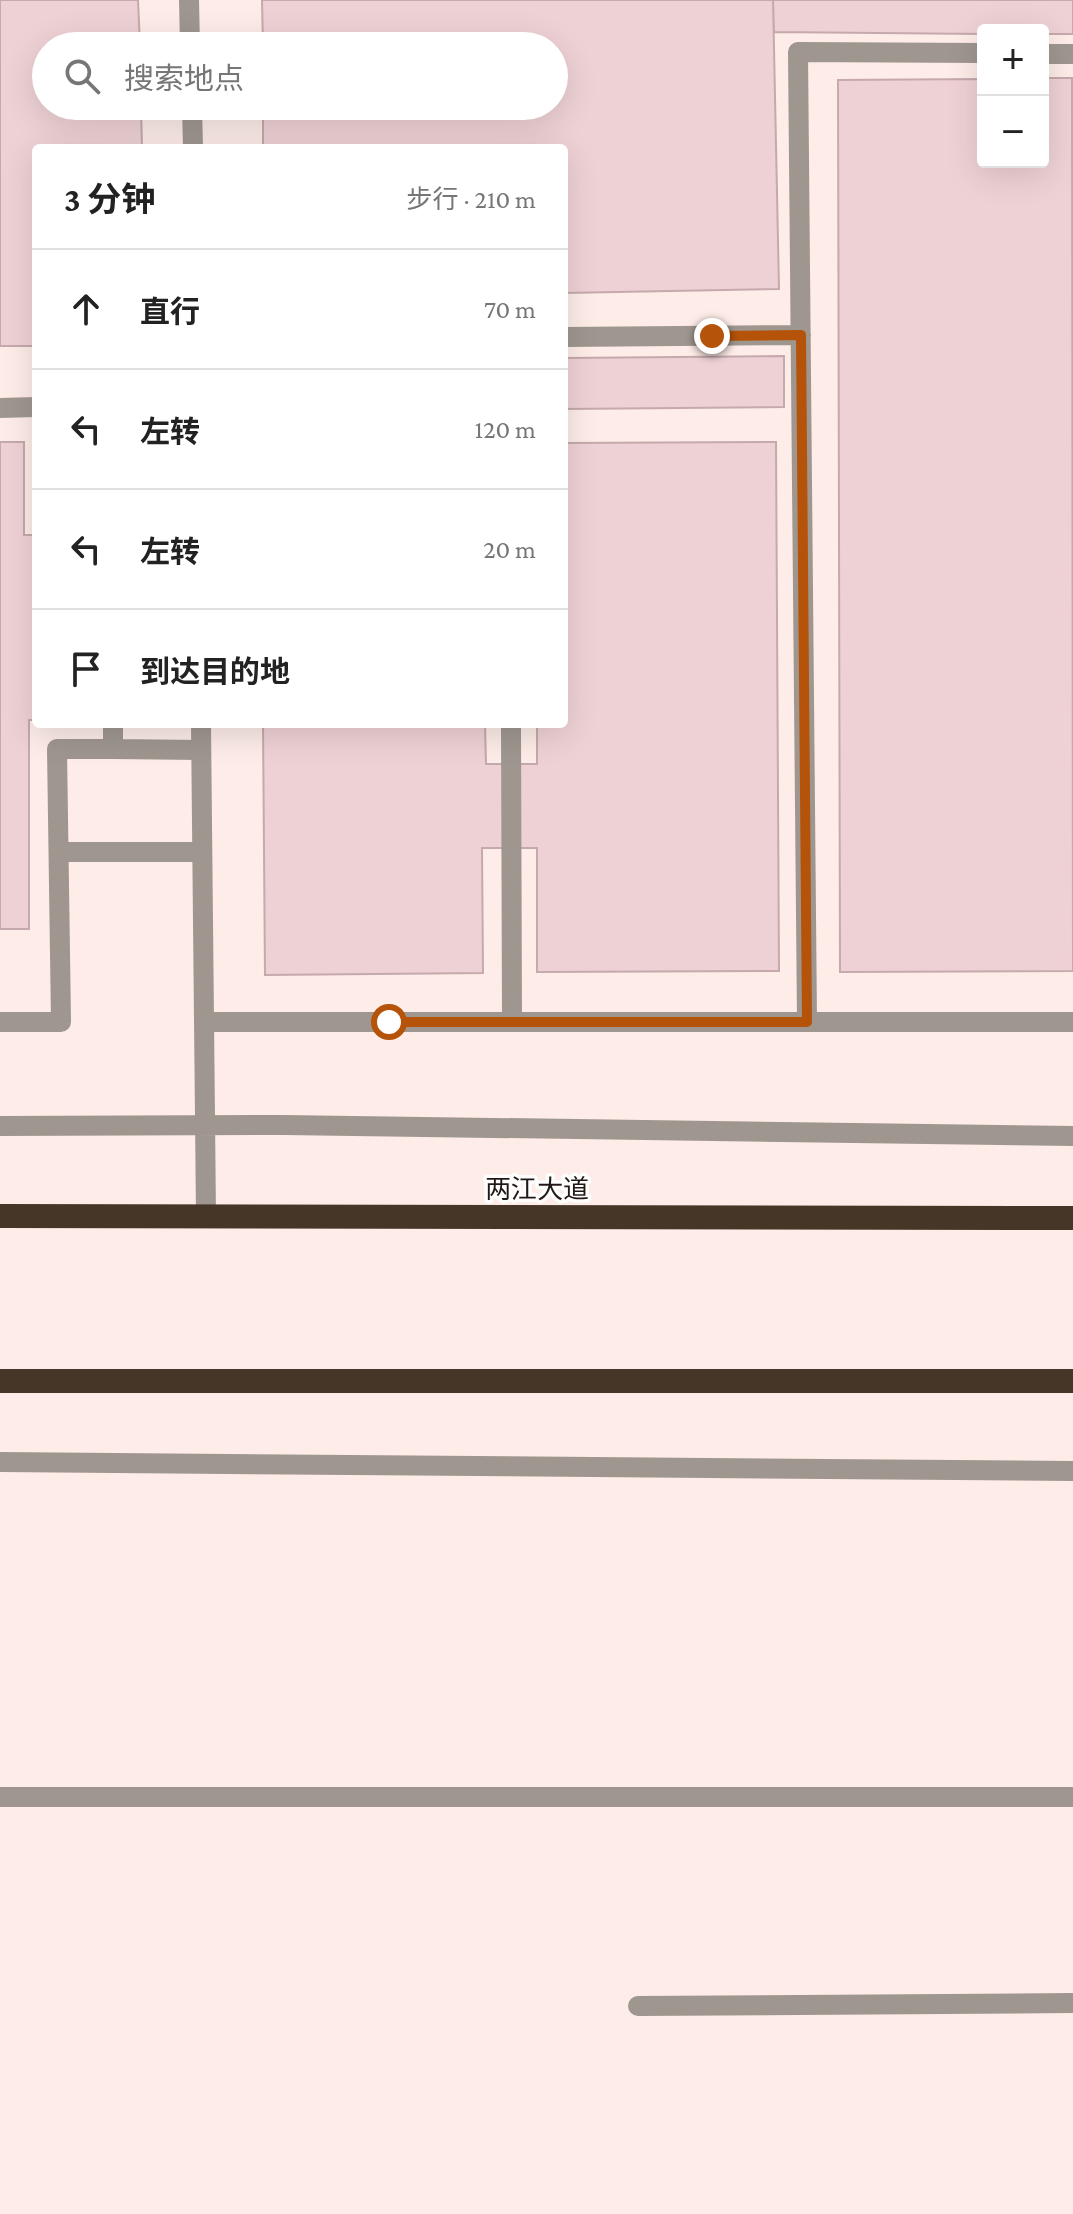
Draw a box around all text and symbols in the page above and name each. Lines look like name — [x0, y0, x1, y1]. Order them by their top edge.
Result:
map controls — [977, 24, 1049, 168]
button: + — [977, 24, 1049, 96]
search box — [32, 32, 568, 120]
icon: search — [60, 54, 104, 98]
text: 搜索地点 — [124, 62, 244, 95]
button: − — [977, 96, 1049, 168]
text: 3 分钟 — [64, 181, 155, 218]
text: 步行 · 210 m — [407, 185, 536, 214]
icon: ahead — [64, 287, 108, 331]
text: 直行 — [140, 295, 200, 328]
text: 70 m — [484, 295, 536, 324]
route end — [694, 318, 730, 354]
icon: left — [64, 407, 108, 451]
text: 左转 — [140, 415, 200, 448]
text: 120 m — [475, 415, 536, 444]
icon: left — [64, 527, 108, 571]
text: 左转 — [140, 535, 200, 568]
text: 20 m — [483, 535, 536, 564]
icon: arrive — [64, 647, 108, 691]
text: 到达目的地 — [140, 655, 290, 688]
route start — [371, 1004, 407, 1040]
street label: 两江大道 — [485, 1175, 589, 1204]

